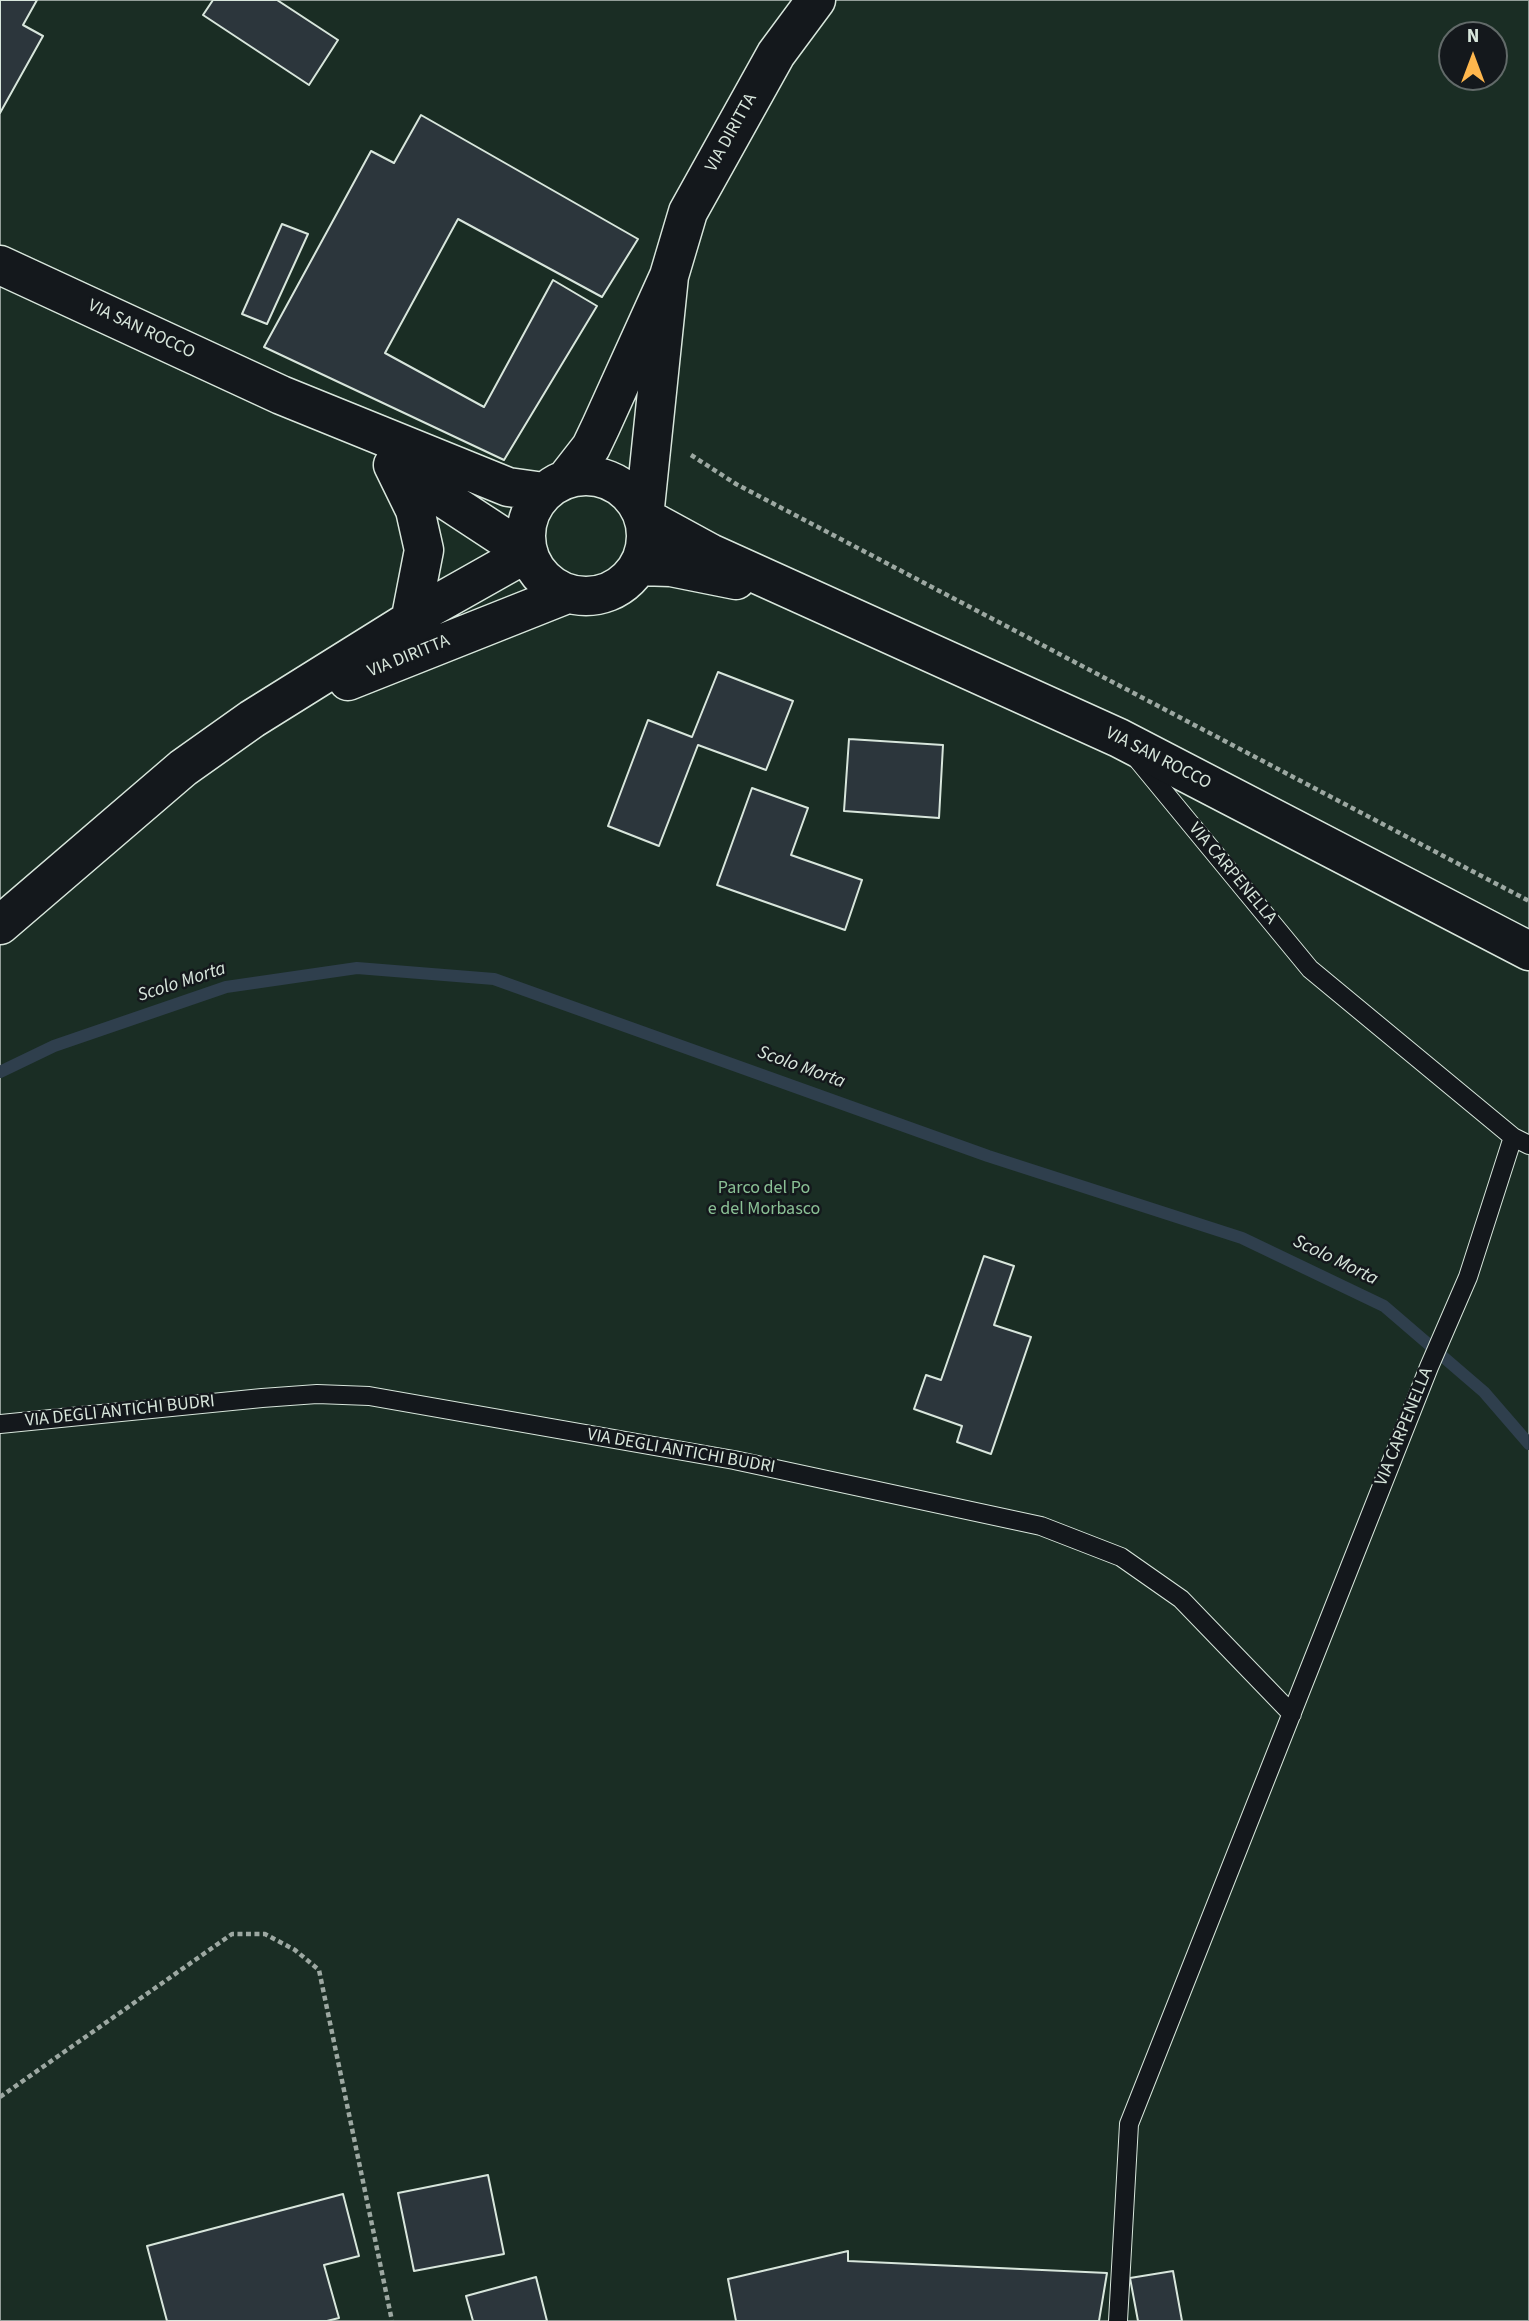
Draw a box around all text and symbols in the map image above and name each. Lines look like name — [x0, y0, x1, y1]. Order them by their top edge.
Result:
north arrow — [1438, 21, 1508, 91]
text: N — [1467, 23, 1479, 50]
street label: VIA DIRITTA — [702, 90, 762, 176]
street label: VIA SAN ROCCO — [84, 296, 198, 364]
street label: VIA DIRITTA — [365, 631, 453, 683]
street label: VIA SAN ROCCO — [1102, 723, 1214, 795]
street label: VIA CARPENELLA — [1183, 819, 1281, 929]
water label: Scolo Morta — [135, 958, 229, 1008]
water label: Scolo Morta — [754, 1042, 848, 1094]
park label: Parco del Po e del Morbasco — [708, 1178, 820, 1220]
water label: Scolo Morta — [1289, 1231, 1381, 1291]
street label: VIA CARPENELLA — [1371, 1365, 1439, 1489]
street label: VIA DEGLI ANTICHI BUDRI — [24, 1391, 216, 1433]
street label: VIA DEGLI ANTICHI BUDRI — [585, 1425, 777, 1479]

